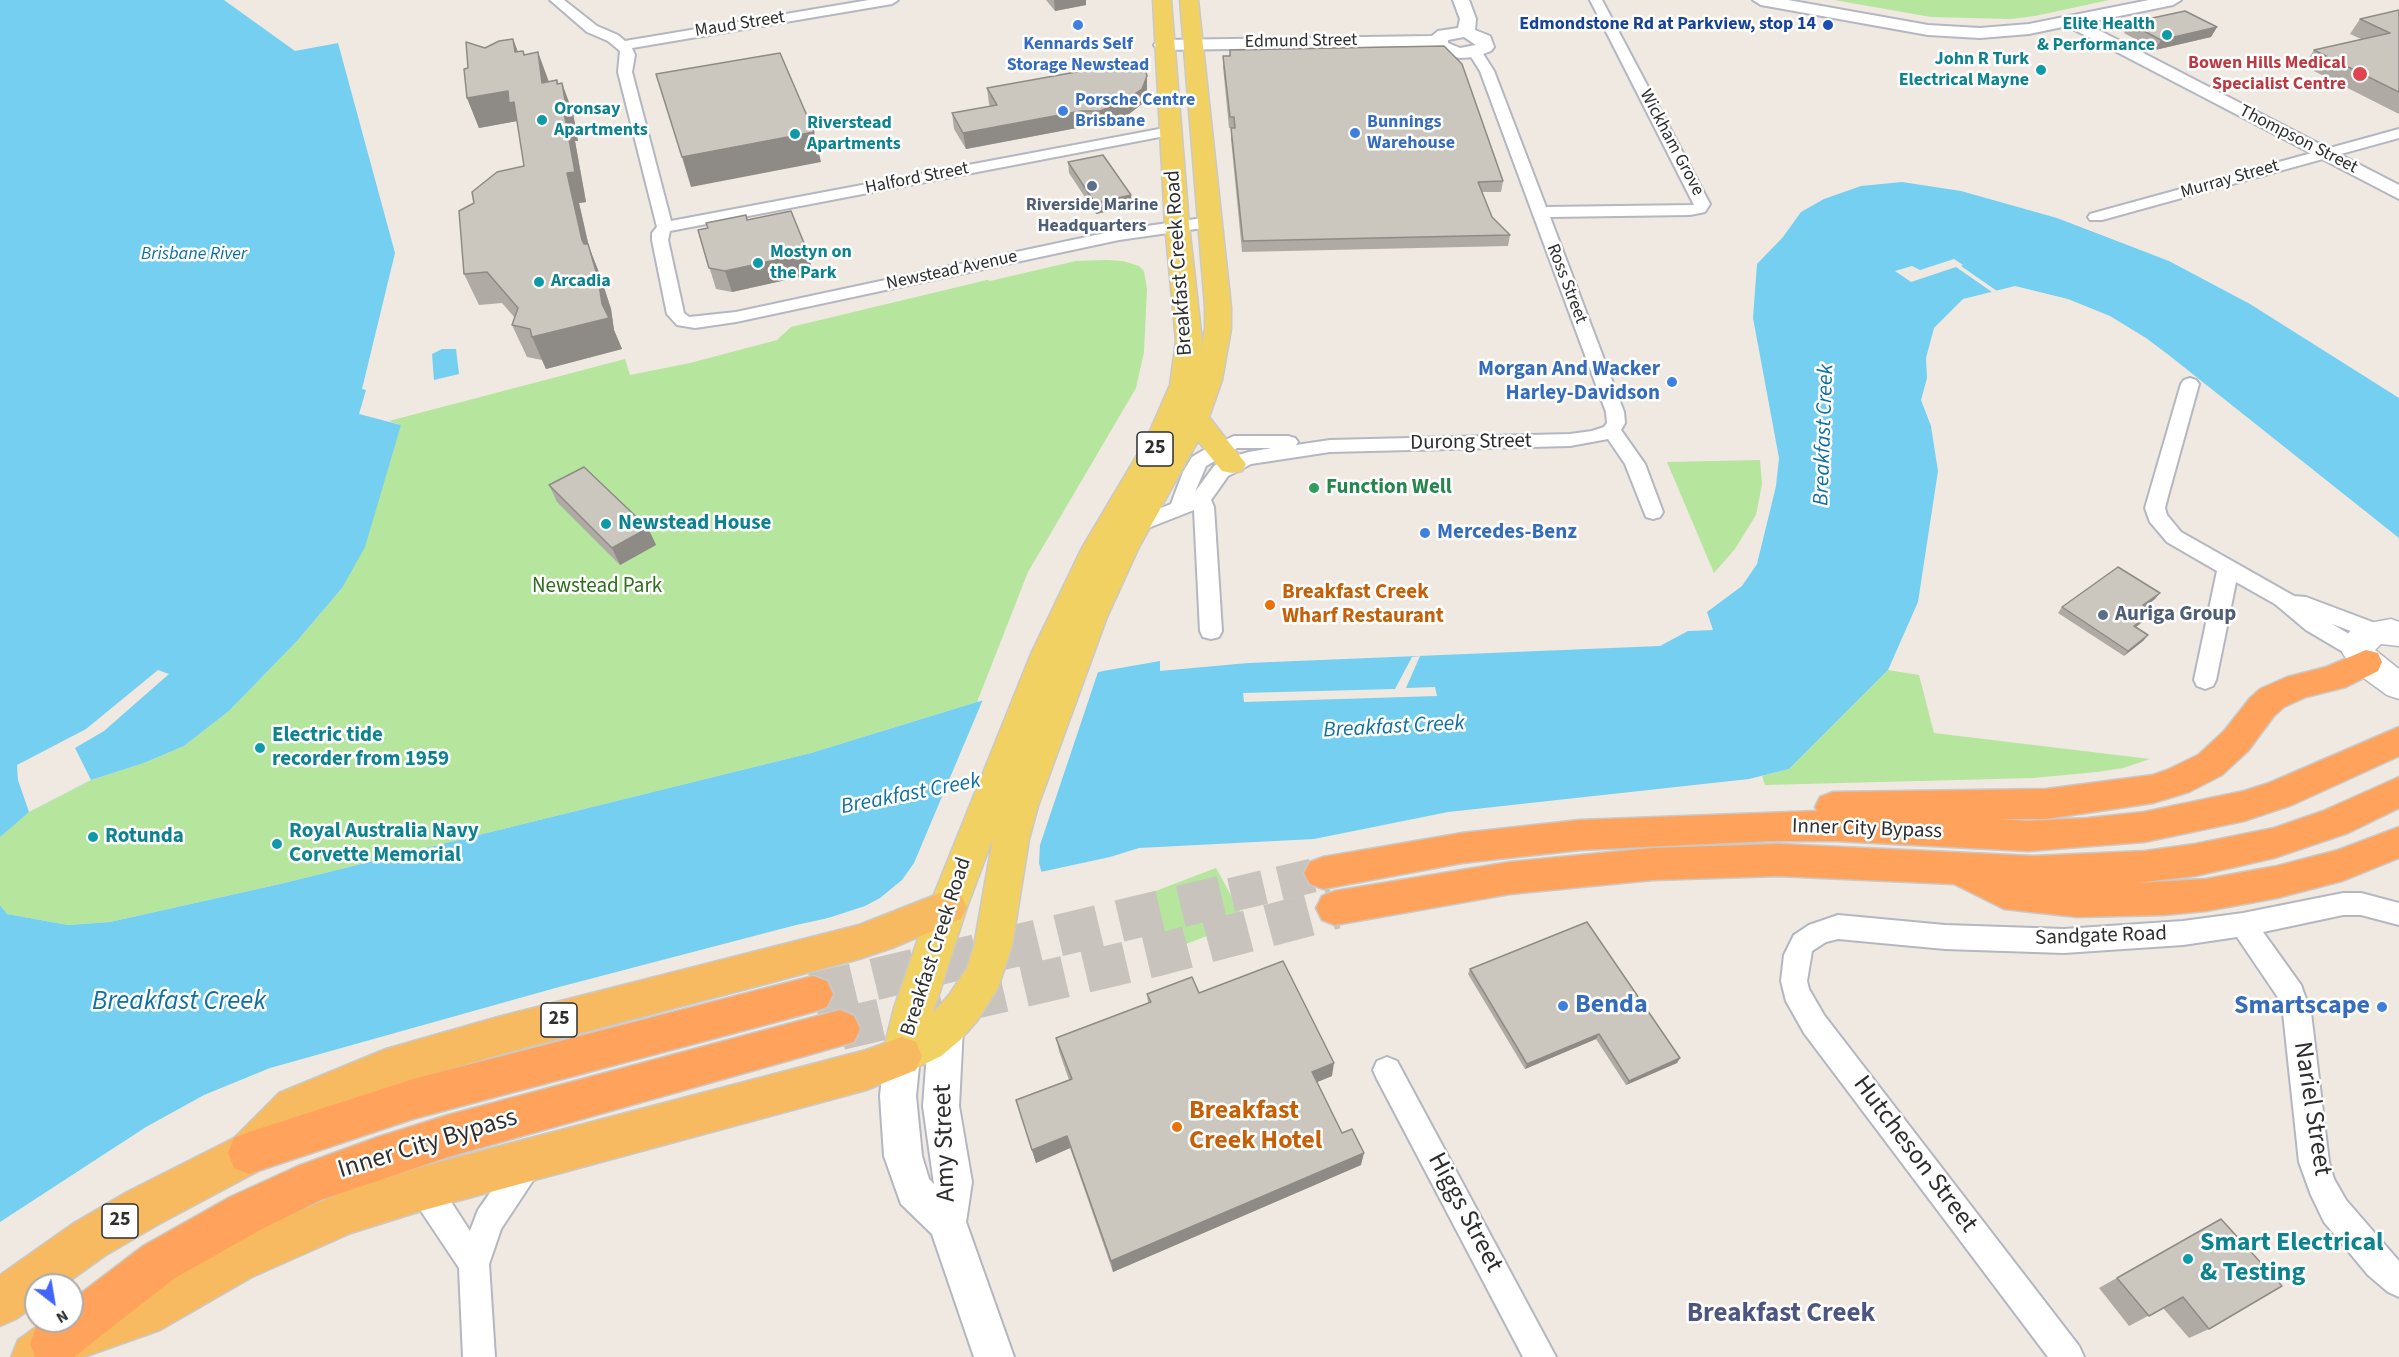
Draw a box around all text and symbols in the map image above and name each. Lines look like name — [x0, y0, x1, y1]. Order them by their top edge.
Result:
street label: Maud Street — [694, 7, 786, 43]
place label: Edmondstone Rd at Parkview, stop 14 — [1519, 14, 1816, 36]
place label: Elite Health & Performance — [2037, 14, 2155, 57]
marker: Kennards Self Storage Newstead — [1071, 18, 1085, 32]
marker: Edmondstone Rd at Parkview, stop 14 — [1821, 18, 1835, 32]
marker: Elite Health & Performance — [2160, 28, 2174, 42]
street label: Edmund Street — [1245, 30, 1357, 54]
place label: Kennards Self Storage Newstead — [1007, 34, 1149, 76]
place label: John R Turk Electrical Mayne — [1899, 49, 2029, 92]
place label: Bowen Hills Medical Specialist Centre — [2188, 53, 2346, 96]
marker: John R Turk Electrical Mayne — [2034, 63, 2048, 77]
marker: Bowen Hills Medical Specialist Centre — [2351, 65, 2369, 83]
street label: Wickham Grove — [1634, 86, 1708, 200]
place label: Porsche Centre Brisbane — [1075, 90, 1195, 132]
place label: Oronsay Apartments — [554, 99, 648, 142]
street label: Thompson Street — [2235, 101, 2361, 179]
marker: Porsche Centre Brisbane — [1056, 104, 1070, 118]
place label: Bunnings Warehouse — [1367, 112, 1455, 154]
marker: Oronsay Apartments — [535, 113, 549, 127]
place label: Riverstead Apartments — [807, 113, 901, 156]
marker: Bunnings Warehouse — [1348, 126, 1362, 140]
marker: Riverstead Apartments — [788, 127, 802, 141]
street label: Murray Street — [2178, 156, 2282, 204]
street label: Halford Street — [863, 158, 971, 200]
street label: Breakfast Creek Road — [1161, 169, 1199, 357]
marker: Riverside Marine Headquarters — [1085, 179, 1099, 193]
place label: Riverside Marine Headquarters — [1026, 195, 1158, 238]
street label: Ross Street — [1541, 241, 1591, 327]
place label: Mostyn on the Park — [770, 242, 852, 284]
water label: Brisbane River — [141, 244, 247, 266]
street label: Newstead Avenue — [884, 247, 1020, 295]
marker: Mostyn on the Park — [751, 256, 765, 270]
place label: Arcadia — [551, 271, 611, 293]
marker: Arcadia — [532, 275, 546, 289]
place label: Morgan And Wacker Harley-Davidson — [1478, 357, 1660, 407]
water label: Breakfast Creek — [1809, 364, 1841, 506]
marker: Morgan And Wacker Harley-Davidson — [1665, 375, 1679, 389]
street label: Durong Street — [1410, 429, 1532, 457]
road number: 25 — [1137, 432, 1173, 466]
place label: Function Well — [1326, 475, 1452, 501]
marker: Function Well — [1307, 481, 1321, 495]
place label: Newstead House — [618, 511, 771, 537]
marker: Newstead House — [599, 517, 613, 531]
place label: Mercedes-Benz — [1437, 520, 1577, 546]
marker: Mercedes-Benz — [1418, 526, 1432, 540]
park label: Newstead Park — [532, 574, 662, 600]
place label: Breakfast Creek Wharf Restaurant — [1282, 580, 1444, 630]
marker: Breakfast Creek Wharf Restaurant — [1263, 598, 1277, 612]
place label: Auriga Group — [2115, 602, 2236, 628]
marker: Auriga Group — [2096, 608, 2110, 622]
water label: Breakfast Creek — [1323, 711, 1465, 745]
place label: Electric tide recorder from 1959 — [272, 723, 449, 773]
marker: Electric tide recorder from 1959 — [253, 741, 267, 755]
water label: Breakfast Creek — [839, 769, 983, 821]
street label: Inner City Bypass — [1792, 815, 1942, 845]
place label: Royal Australia Navy Corvette Memorial — [289, 819, 479, 869]
place label: Rotunda — [105, 824, 184, 850]
marker: Rotunda — [86, 830, 100, 844]
marker: Royal Australia Navy Corvette Memorial — [270, 837, 284, 851]
street label: Breakfast Creek Road — [896, 855, 978, 1039]
street label: Sandgate Road — [2035, 922, 2167, 952]
water label: Breakfast Creek — [92, 987, 266, 1019]
place label: Benda — [1575, 990, 1648, 1022]
place label: Smartscape — [2234, 991, 2370, 1023]
marker: Benda — [1556, 999, 1570, 1013]
marker: Smartscape — [2375, 1000, 2389, 1014]
road number: 25 — [541, 1003, 577, 1037]
street label: Nariel Street — [2285, 1040, 2337, 1178]
street label: Hutcheson Street — [1845, 1071, 1983, 1239]
street label: Amy Street — [928, 1083, 964, 1203]
place label: Breakfast Creek Hotel — [1189, 1096, 1322, 1158]
street label: Inner City Bypass — [335, 1103, 521, 1187]
marker: Breakfast Creek Hotel — [1170, 1120, 1184, 1134]
street label: Higgs Street — [1420, 1148, 1508, 1278]
road number: 25 — [102, 1204, 138, 1238]
place label: Smart Electrical & Testing — [2200, 1228, 2384, 1290]
marker: Smart Electrical & Testing — [2181, 1252, 2195, 1266]
north arrow — [24, 1273, 84, 1333]
district label: Breakfast Creek — [1687, 1299, 1875, 1331]
text: N — [52, 1305, 72, 1329]

